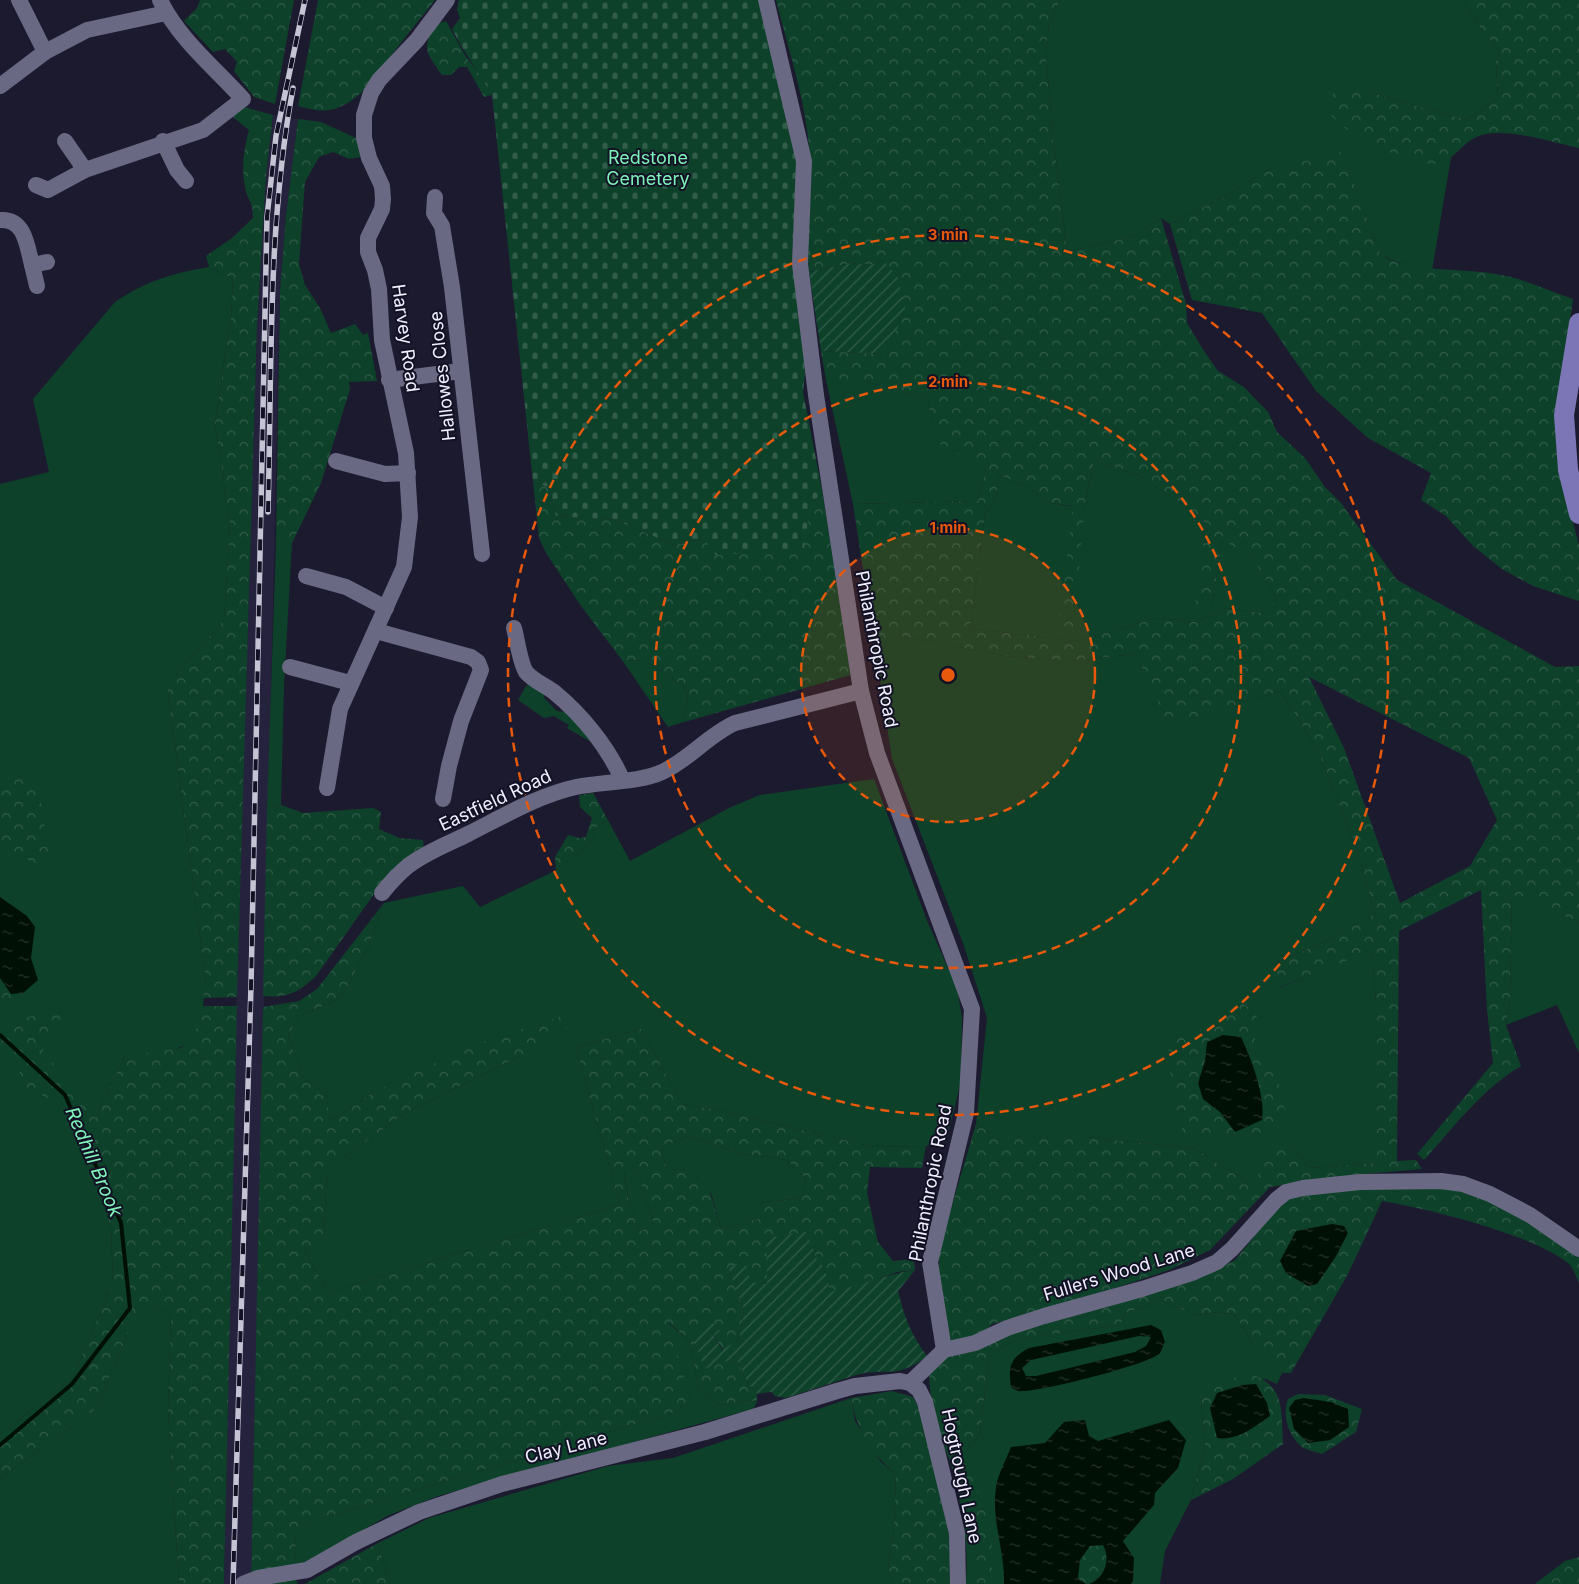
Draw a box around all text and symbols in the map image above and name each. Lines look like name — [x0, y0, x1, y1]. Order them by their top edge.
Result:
park label: Redstone Cemetery — [606, 147, 690, 189]
text: 3 min — [928, 225, 968, 244]
street label: Harvey Road — [388, 283, 424, 393]
street label: Hallowes Close — [425, 310, 459, 442]
text: 2 min — [928, 372, 968, 391]
text: 1 min — [929, 518, 967, 537]
street label: Philanthropic Road — [851, 569, 903, 729]
centre of rings — [939, 666, 957, 684]
street label: Eastfield Road — [436, 765, 554, 835]
water label: Redhill Brook — [60, 1103, 128, 1221]
street label: Philanthropic Road — [904, 1103, 956, 1263]
street label: Fullers Wood Lane — [1041, 1239, 1197, 1305]
street label: Hogtrough Lane — [937, 1407, 987, 1545]
street label: Clay Lane — [523, 1427, 609, 1467]

